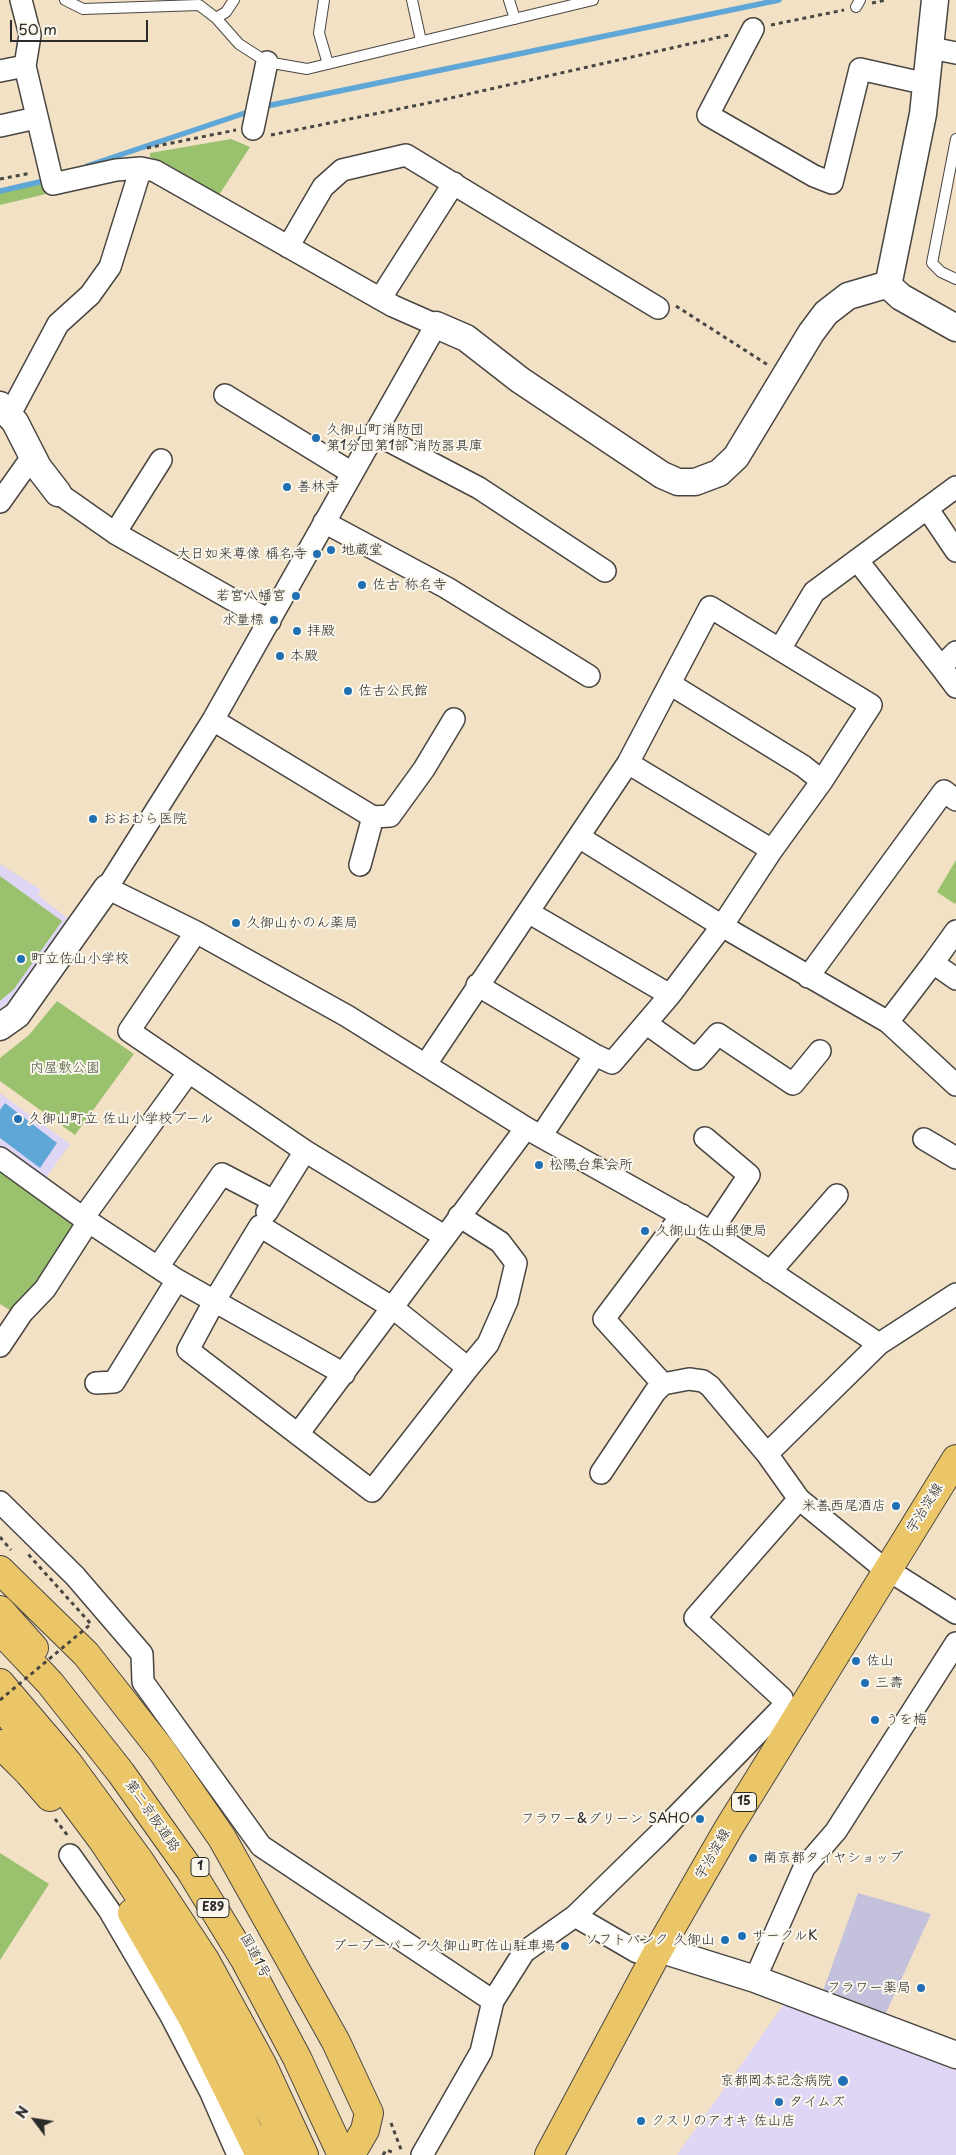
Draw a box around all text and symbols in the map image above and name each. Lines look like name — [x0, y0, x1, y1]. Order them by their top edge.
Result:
scale bar — [12, 10, 150, 42]
text: 50 m — [18, 17, 57, 40]
place label: 久御山町消防団 第1分団第1部 消防器具庫 — [326, 422, 483, 454]
marker: 久御山町消防団 第1分団第1部 消防器具庫 — [310, 432, 322, 444]
place label: 善林寺 — [297, 479, 339, 495]
marker: 善林寺 — [281, 481, 293, 493]
place label: 地蔵堂 — [341, 542, 383, 558]
marker: 地蔵堂 — [325, 544, 337, 556]
place label: 大日如来尊像 稱名寺 — [176, 546, 307, 562]
marker: 大日如来尊像 稱名寺 — [311, 548, 323, 560]
place label: 佐古 称名寺 — [372, 577, 447, 593]
marker: 佐古 称名寺 — [356, 579, 368, 591]
place label: 若宮八幡宮 — [216, 588, 286, 604]
marker: 若宮八幡宮 — [290, 590, 302, 602]
place label: 水量標 — [222, 612, 264, 628]
marker: 水量標 — [268, 614, 280, 626]
place label: 拝殿 — [307, 623, 335, 639]
marker: 拝殿 — [291, 625, 303, 637]
place label: 本殿 — [290, 648, 318, 664]
marker: 本殿 — [274, 650, 286, 662]
place label: 佐古公民館 — [358, 683, 428, 699]
marker: 佐古公民館 — [342, 685, 354, 697]
place label: おおむら医院 — [103, 811, 187, 827]
marker: おおむら医院 — [87, 813, 99, 825]
place label: 久御山かのん薬局 — [246, 915, 358, 931]
marker: 久御山かのん薬局 — [230, 917, 242, 929]
place label: 町立佐山小学校 — [31, 951, 129, 967]
marker: 町立佐山小学校 — [15, 953, 27, 965]
park label: 内屋敷公園 — [30, 1060, 100, 1076]
place label: 久御山町立 佐山小学校プール — [28, 1111, 214, 1127]
marker: 久御山町立 佐山小学校プール — [12, 1113, 24, 1125]
place label: 松陽台集会所 — [549, 1157, 633, 1173]
marker: 松陽台集会所 — [533, 1159, 545, 1171]
place label: 久御山佐山郵便局 — [655, 1223, 767, 1239]
marker: 久御山佐山郵便局 — [639, 1225, 651, 1237]
street label: 宇治淀線 — [903, 1480, 947, 1536]
place label: 米善西尾酒店 — [802, 1498, 886, 1514]
marker: 米善西尾酒店 — [890, 1500, 902, 1512]
place label: 佐山 — [866, 1653, 894, 1669]
marker: 佐山 — [850, 1655, 862, 1667]
place label: 三壽 — [875, 1675, 903, 1691]
marker: 三壽 — [859, 1677, 871, 1689]
place label: うを梅 — [885, 1712, 927, 1728]
marker: うを梅 — [869, 1714, 881, 1726]
street label: 第二京阪道路 — [121, 1777, 183, 1855]
road number: 15 — [732, 1792, 756, 1811]
place label: フラワー&グリーン SAHO — [521, 1811, 690, 1827]
marker: フラワー&グリーン SAHO — [694, 1813, 706, 1825]
street label: 宇治淀線 — [692, 1826, 734, 1882]
place label: 南京都タイヤショップ — [763, 1850, 903, 1866]
marker: 南京都タイヤショップ — [747, 1852, 759, 1864]
road number: 1 — [191, 1858, 209, 1876]
road number: E89 — [197, 1899, 229, 1918]
place label: サークルK — [752, 1928, 818, 1944]
marker: サークルK — [736, 1930, 748, 1942]
street label: 国道1号 — [236, 1931, 274, 1981]
place label: ソフトバンク 久御山 — [584, 1932, 715, 1948]
marker: ソフトバンク 久御山 — [719, 1934, 731, 1946]
place label: ブーブーパーク久御山町佐山駐車場 — [332, 1938, 555, 1954]
marker: ブーブーパーク久御山町佐山駐車場 — [559, 1940, 571, 1952]
place label: フラワー薬局 — [827, 1980, 911, 1996]
marker: フラワー薬局 — [915, 1982, 927, 1994]
place label: 京都岡本記念病院 — [720, 2073, 832, 2089]
marker: 京都岡本記念病院 — [836, 2074, 850, 2088]
place label: タイムズ — [789, 2094, 845, 2110]
north arrow — [10, 2095, 60, 2145]
marker: タイムズ — [773, 2096, 785, 2108]
text: N — [10, 2102, 34, 2122]
place label: クスリのアオキ 佐山店 — [651, 2113, 796, 2129]
marker: クスリのアオキ 佐山店 — [635, 2115, 647, 2127]

